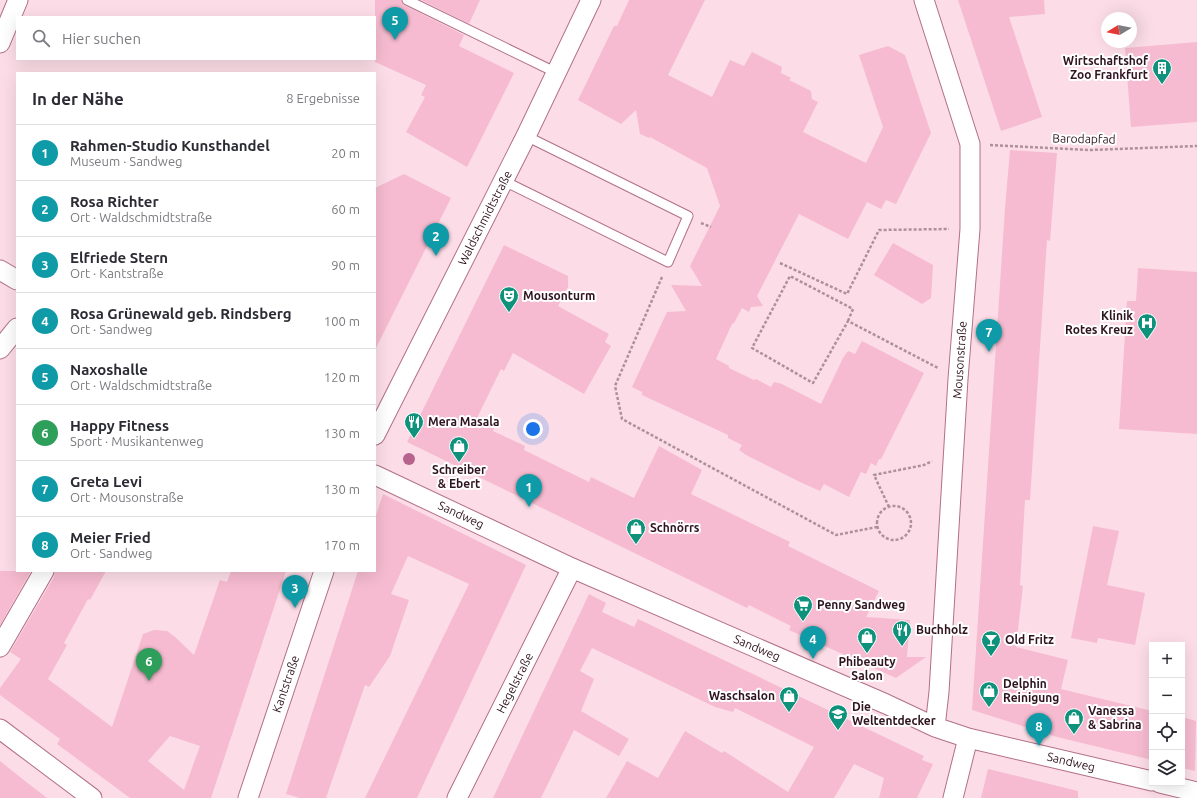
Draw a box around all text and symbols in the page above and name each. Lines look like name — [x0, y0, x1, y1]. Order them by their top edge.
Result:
pin: 5 — [382, 7, 408, 40]
north arrow — [1101, 12, 1137, 48]
search box — [16, 16, 376, 60]
icon: search — [30, 27, 52, 49]
text: Hier suchen — [62, 30, 141, 47]
place label: Wirtschaftshof Zoo Frankfurt — [1063, 54, 1149, 81]
building icon: Wirtschaftshof Zoo Frankfurt — [1151, 57, 1173, 85]
text: In der Nähe — [32, 89, 124, 108]
text: 8 Ergebnisse — [286, 91, 360, 105]
street label: Barodapfad — [1052, 131, 1116, 146]
text: Rahmen-Studio Kunsthandel — [70, 137, 270, 154]
text: 1 — [41, 146, 49, 160]
text: 20 m — [331, 146, 360, 160]
text: Museum · Sandweg — [70, 154, 183, 168]
street label: Waldschmidtstraße — [455, 168, 514, 267]
text: Rosa Richter — [70, 193, 159, 210]
text: 2 — [41, 202, 49, 216]
text: 60 m — [331, 202, 360, 216]
text: Ort · Waldschmidtstraße — [70, 210, 212, 224]
pin: 2 — [423, 223, 449, 256]
text: Elfriede Stern — [70, 249, 168, 266]
text: 3 — [41, 258, 49, 272]
text: 90 m — [331, 258, 360, 272]
text: Ort · Kantstraße — [70, 266, 164, 280]
theatre icon: Mousonturm — [498, 285, 520, 313]
place label: Mousonturm — [523, 289, 595, 302]
text: Rosa Grünewald geb. Rindsberg — [70, 305, 292, 322]
place label: Klinik Rotes Kreuz — [1065, 309, 1133, 336]
hospital icon: Klinik Rotes Kreuz — [1136, 312, 1158, 340]
text: 4 — [41, 314, 49, 328]
text: 100 m — [324, 314, 360, 328]
pin: 7 — [976, 319, 1002, 352]
street label: Mousonstraße — [950, 321, 969, 399]
text: Ort · Sandweg — [70, 322, 153, 336]
text: Naxoshalle — [70, 361, 148, 378]
text: 5 — [41, 370, 49, 384]
text: 120 m — [324, 370, 360, 384]
text: Ort · Waldschmidtstraße — [70, 378, 212, 392]
restaurant icon: Mera Masala — [403, 411, 425, 439]
place label: Mera Masala — [428, 415, 499, 428]
text: Happy Fitness — [70, 417, 169, 434]
your location — [523, 419, 543, 439]
text: 6 — [41, 426, 49, 440]
text: 130 m — [324, 426, 360, 440]
text: Sport · Musikantenweg — [70, 434, 204, 448]
shop icon: Schreiber & Ebert — [448, 435, 470, 463]
place label: Schreiber & Ebert — [432, 463, 486, 490]
text: Greta Levi — [70, 473, 142, 490]
pin: 1 — [516, 474, 542, 507]
text: 7 — [41, 482, 49, 496]
text: 130 m — [324, 482, 360, 496]
text: Ort · Mousonstraße — [70, 490, 184, 504]
street label: Sandweg — [436, 498, 486, 531]
shop icon: Schnörrs — [625, 517, 647, 545]
place label: Schnörrs — [650, 521, 700, 534]
text: Meier Fried — [70, 529, 151, 546]
text: 8 — [41, 538, 49, 552]
text: 170 m — [324, 538, 360, 552]
text: Ort · Sandweg — [70, 546, 153, 560]
pin: 3 — [282, 575, 308, 608]
supermarket icon: Penny Sandweg — [792, 594, 814, 622]
place label: Penny Sandweg — [817, 598, 905, 611]
restaurant icon: Buchholz — [891, 619, 913, 647]
place label: Buchholz — [916, 623, 968, 636]
pin: 4 — [800, 626, 826, 659]
shop icon: Phibeauty Salon — [856, 626, 878, 654]
bar icon: Old Fritz — [980, 629, 1002, 657]
street label: Sandweg — [732, 632, 782, 663]
place label: Old Fritz — [1005, 633, 1054, 646]
map controls — [1149, 642, 1185, 786]
button: + — [1149, 642, 1185, 678]
pin: 6 — [136, 648, 162, 681]
street label: Hegelstraße — [494, 650, 535, 715]
street label: Kantstraße — [270, 654, 301, 714]
place label: Phibeauty Salon — [838, 655, 896, 682]
place label: Delphin Reinigung — [1003, 677, 1059, 704]
button: − — [1149, 678, 1185, 714]
shop icon: Delphin Reinigung — [978, 680, 1000, 708]
shop icon: Waschsalon — [778, 685, 800, 713]
place label: Waschsalon — [709, 689, 775, 702]
place label: Die Weltentdecker — [852, 700, 936, 727]
school or university icon: Die Weltentdecker — [827, 703, 849, 731]
place label: Vanessa & Sabrina — [1088, 704, 1142, 731]
shop icon: Vanessa & Sabrina — [1063, 707, 1085, 735]
pin: 8 — [1026, 713, 1052, 746]
button: locate — [1149, 714, 1185, 750]
street label: Sandweg — [1046, 750, 1097, 773]
button: layers — [1149, 750, 1185, 786]

